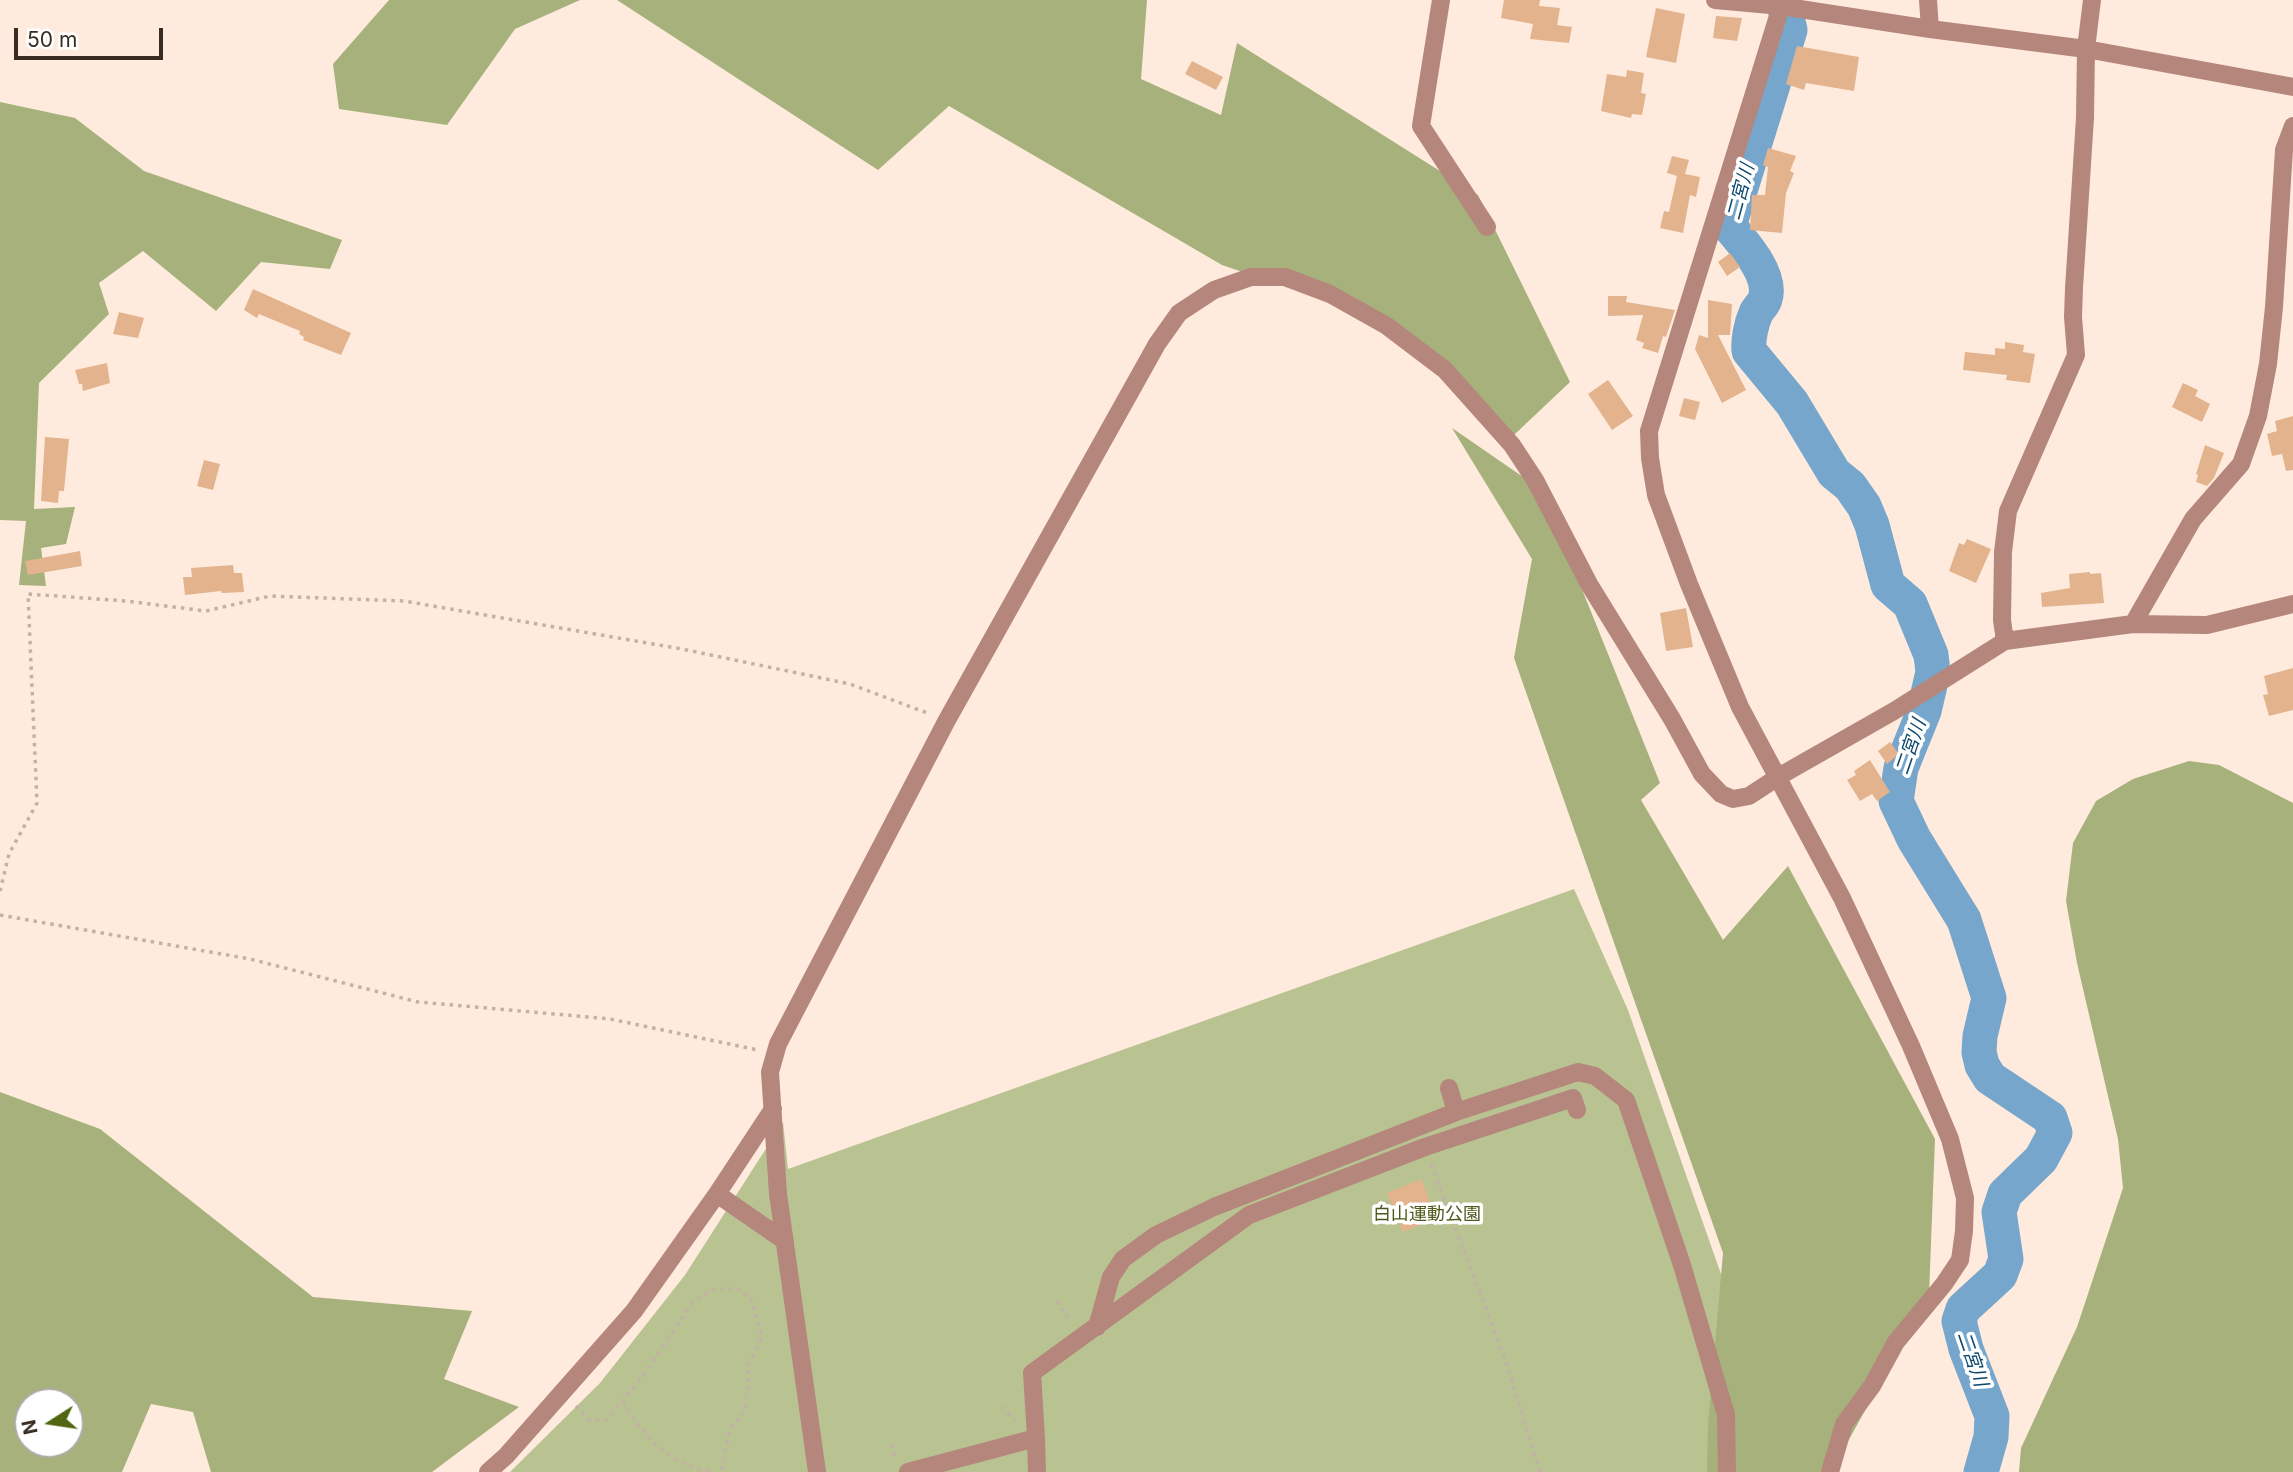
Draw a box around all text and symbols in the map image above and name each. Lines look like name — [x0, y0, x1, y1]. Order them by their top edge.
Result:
scale bar — [18, 14, 166, 58]
text: 50 m — [27, 27, 77, 52]
water label: 二宮川 — [1723, 162, 1759, 222]
water label: 二宮川 — [1891, 716, 1931, 778]
park label: 白山運動公園 — [1373, 1204, 1481, 1226]
water label: 二宮川 — [1952, 1328, 1992, 1390]
north arrow — [14, 1388, 84, 1458]
text: N — [17, 1418, 43, 1437]

